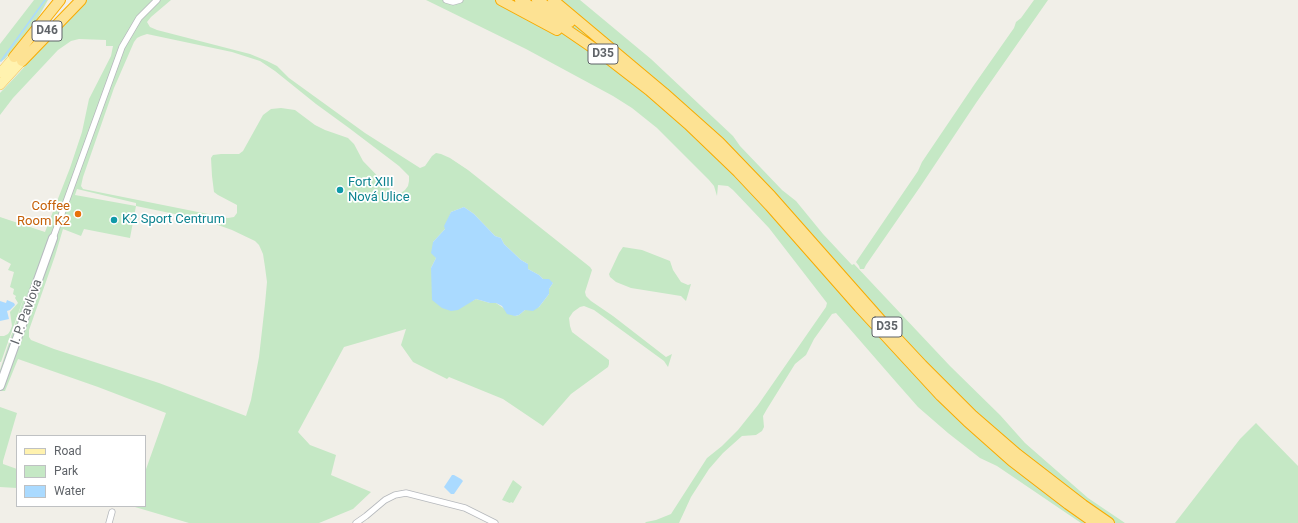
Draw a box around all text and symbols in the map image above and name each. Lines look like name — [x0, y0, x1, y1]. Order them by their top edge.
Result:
road number: D46 — [32, 21, 62, 41]
road number: D35 — [588, 44, 618, 64]
place label: Fort XIII Nová Ulice — [348, 175, 410, 206]
marker: Fort XIII Nová Ulice — [335, 185, 345, 195]
place label: Coffee Room K2 — [17, 199, 70, 230]
marker: Coffee Room K2 — [73, 209, 83, 219]
place label: K2 Sport Centrum — [122, 212, 225, 228]
marker: K2 Sport Centrum — [109, 215, 119, 225]
street label: I. P. Pavlova — [8, 277, 46, 347]
road number: D35 — [872, 317, 902, 337]
legend — [16, 435, 146, 507]
text: Road — [54, 444, 82, 458]
text: Park — [54, 464, 78, 478]
text: Water — [54, 484, 85, 498]

